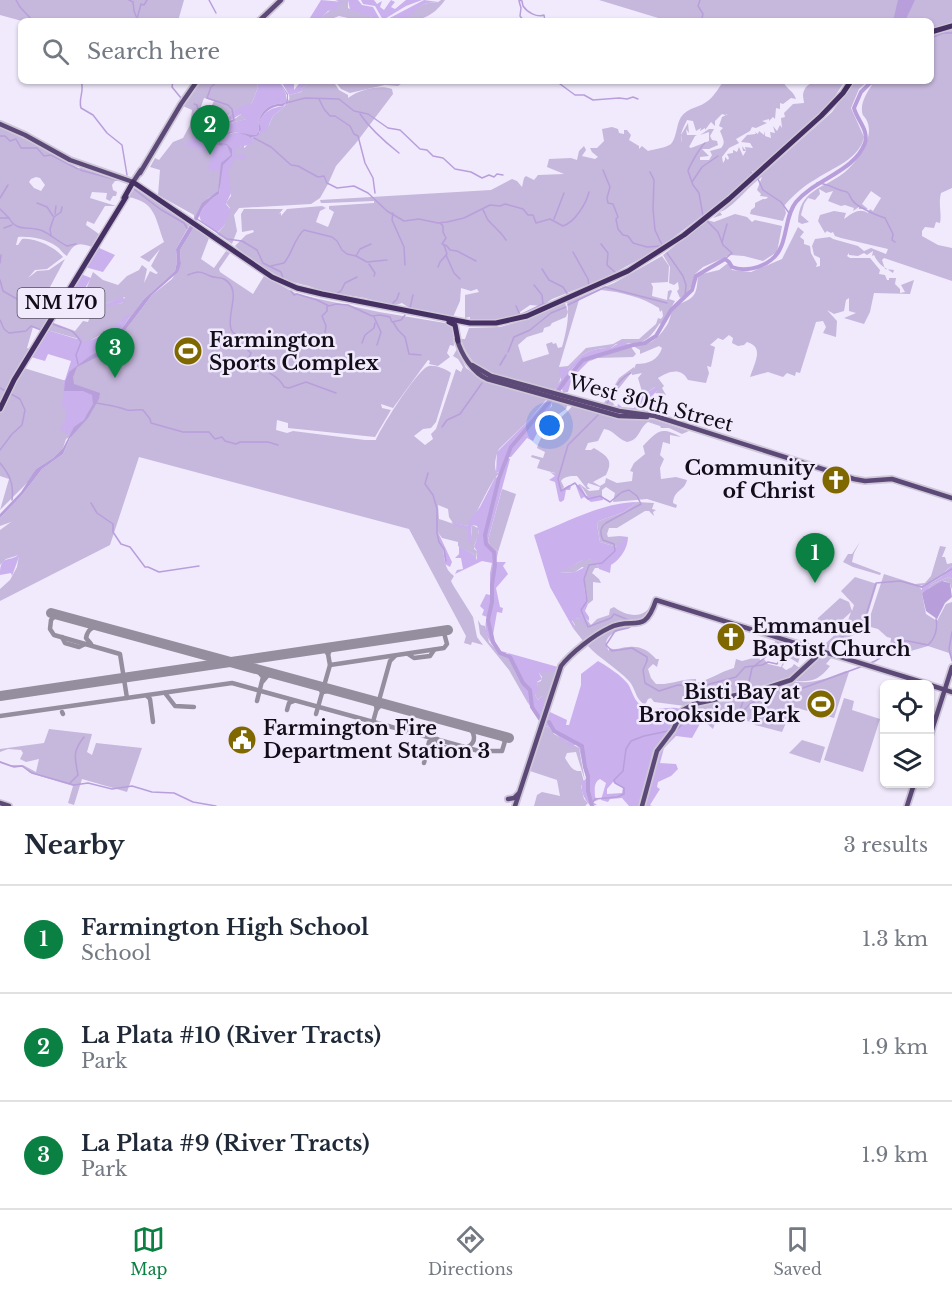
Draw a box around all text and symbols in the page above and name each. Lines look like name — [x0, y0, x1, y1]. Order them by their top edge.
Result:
search box — [18, 18, 934, 84]
icon: search — [39, 35, 72, 68]
text: Search here — [87, 38, 220, 65]
pin: 2 — [190, 106, 230, 155]
road number: NM 170 — [17, 288, 104, 318]
pin: 3 — [96, 328, 134, 378]
place label: Farmington Sports Complex — [209, 328, 379, 375]
sports icon: Farmington Sports Complex — [172, 335, 204, 367]
street label: West 30th Street — [565, 369, 736, 437]
your location — [535, 411, 564, 440]
place label: Community of Christ — [685, 456, 816, 503]
church icon: Community of Christ — [820, 464, 852, 496]
pin: 1 — [796, 534, 834, 583]
place label: Emmanuel Baptist Church — [752, 614, 912, 661]
church icon: Emmanuel Baptist Church — [715, 621, 747, 653]
place label: Bisti Bay at Brookside Park — [638, 680, 801, 727]
map controls — [880, 680, 934, 788]
button: locate — [880, 680, 934, 734]
sports icon: Bisti Bay at Brookside Park — [805, 688, 837, 720]
place label: Farmington Fire Department Station 3 — [263, 716, 490, 763]
public building icon: Farmington Fire Department Station 3 — [226, 724, 258, 756]
button: layers — [880, 734, 934, 788]
text: Nearby — [24, 829, 125, 861]
text: 3 results — [844, 833, 928, 857]
text: Farmington High School — [81, 914, 369, 941]
text: 1 — [39, 927, 48, 951]
text: 1.3 km — [862, 927, 928, 951]
text: School — [81, 941, 151, 965]
text: La Plata #10 (River Tracts) — [81, 1022, 381, 1049]
text: 2 — [37, 1035, 50, 1059]
text: 1.9 km — [861, 1035, 928, 1059]
text: Park — [81, 1049, 127, 1073]
text: La Plata #9 (River Tracts) — [81, 1130, 370, 1157]
text: 3 — [37, 1143, 50, 1167]
text: 1.9 km — [861, 1143, 928, 1167]
text: Park — [81, 1157, 127, 1181]
tab: Map — [130, 1223, 167, 1279]
tab: Directions — [428, 1223, 513, 1279]
tab: Saved — [773, 1223, 822, 1279]

